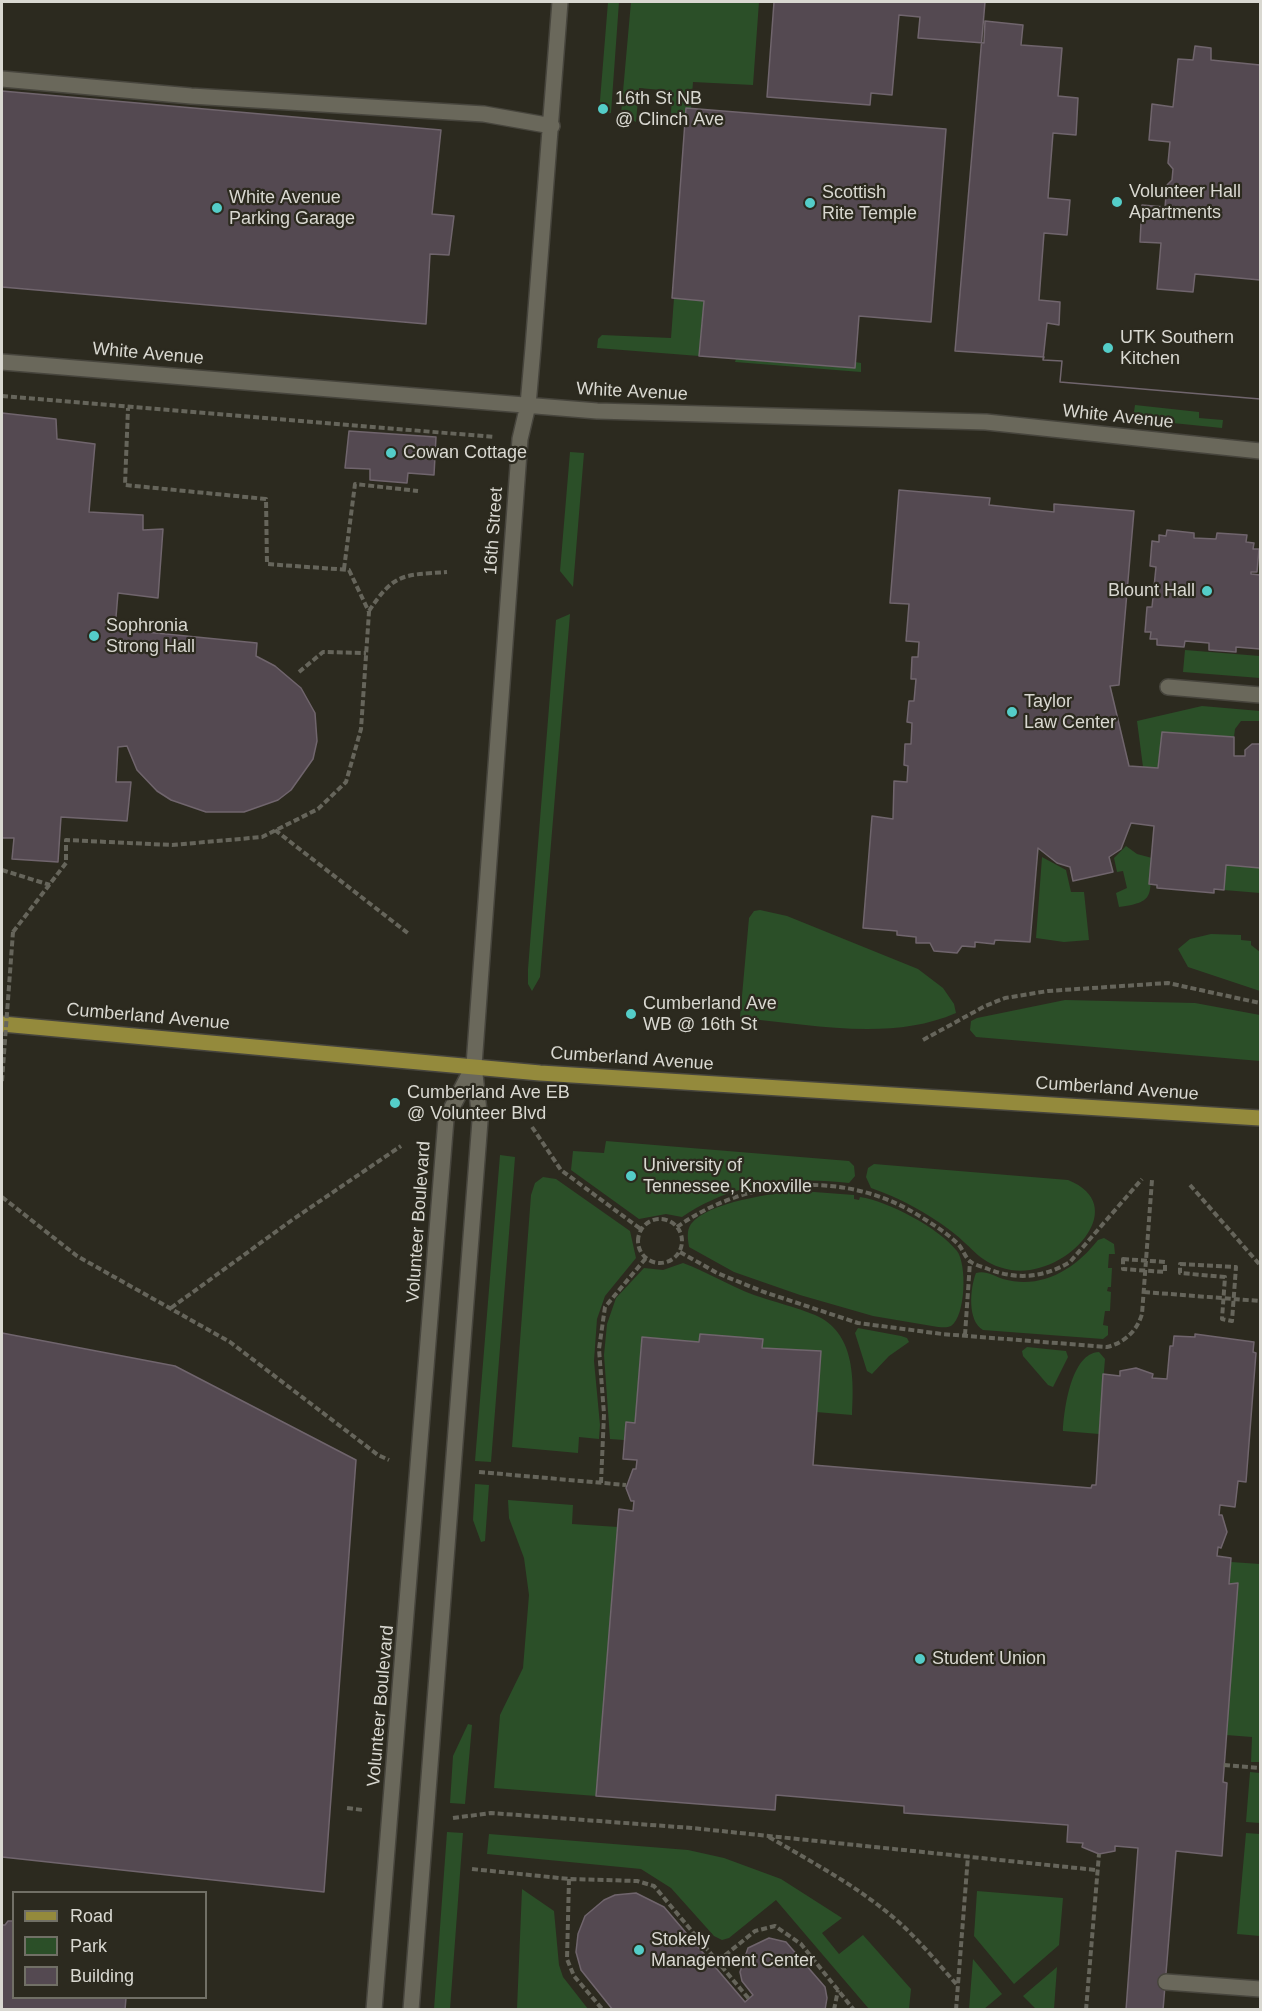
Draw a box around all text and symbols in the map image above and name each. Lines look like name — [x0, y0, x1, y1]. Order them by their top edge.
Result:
place label: 16th St NB @ Clinch Ave — [615, 88, 724, 130]
marker: 16th St NB @ Clinch Ave — [596, 102, 610, 116]
place label: Volunteer Hall Apartments — [1129, 181, 1241, 224]
place label: Scottish Rite Temple — [822, 182, 917, 224]
place label: White Avenue Parking Garage — [229, 187, 355, 230]
marker: Volunteer Hall Apartments — [1110, 195, 1124, 209]
marker: Scottish Rite Temple — [803, 196, 817, 210]
marker: White Avenue Parking Garage — [210, 201, 224, 215]
place label: UTK Southern Kitchen — [1120, 327, 1234, 370]
street label: White Avenue — [91, 338, 205, 370]
marker: UTK Southern Kitchen — [1101, 341, 1115, 355]
street label: White Avenue — [576, 378, 688, 406]
street label: White Avenue — [1061, 400, 1175, 434]
place label: Cowan Cottage — [403, 442, 527, 464]
marker: Cowan Cottage — [384, 446, 398, 460]
street label: 16th Street — [480, 486, 508, 576]
place label: Blount Hall — [1108, 580, 1195, 602]
marker: Blount Hall — [1200, 584, 1214, 598]
place label: Sophronia Strong Hall — [106, 615, 195, 658]
marker: Sophronia Strong Hall — [87, 629, 101, 643]
place label: Taylor Law Center — [1024, 691, 1116, 734]
marker: Taylor Law Center — [1005, 705, 1019, 719]
place label: Cumberland Ave WB @ 16th St — [643, 993, 777, 1036]
street label: Cumberland Avenue — [65, 999, 231, 1035]
marker: Cumberland Ave WB @ 16th St — [624, 1007, 638, 1021]
street label: Cumberland Avenue — [550, 1043, 714, 1075]
street label: Cumberland Avenue — [1035, 1073, 1199, 1105]
place label: Cumberland Ave EB @ Volunteer Blvd — [407, 1082, 570, 1124]
marker: Cumberland Ave EB @ Volunteer Blvd — [388, 1096, 402, 1110]
street label: Volunteer Boulevard — [403, 1140, 435, 1304]
place label: University of Tennessee, Knoxville — [643, 1155, 812, 1198]
marker: University of Tennessee, Knoxville — [624, 1169, 638, 1183]
street label: Volunteer Boulevard — [363, 1624, 399, 1788]
place label: Student Union — [932, 1648, 1046, 1670]
marker: Student Union — [913, 1652, 927, 1666]
legend — [12, 1891, 207, 1999]
text: Road — [70, 1906, 113, 1926]
place label: Stokely Management Center — [651, 1929, 815, 1972]
text: Park — [70, 1936, 107, 1956]
marker: Stokely Management Center — [632, 1943, 646, 1957]
text: Building — [70, 1966, 134, 1986]

